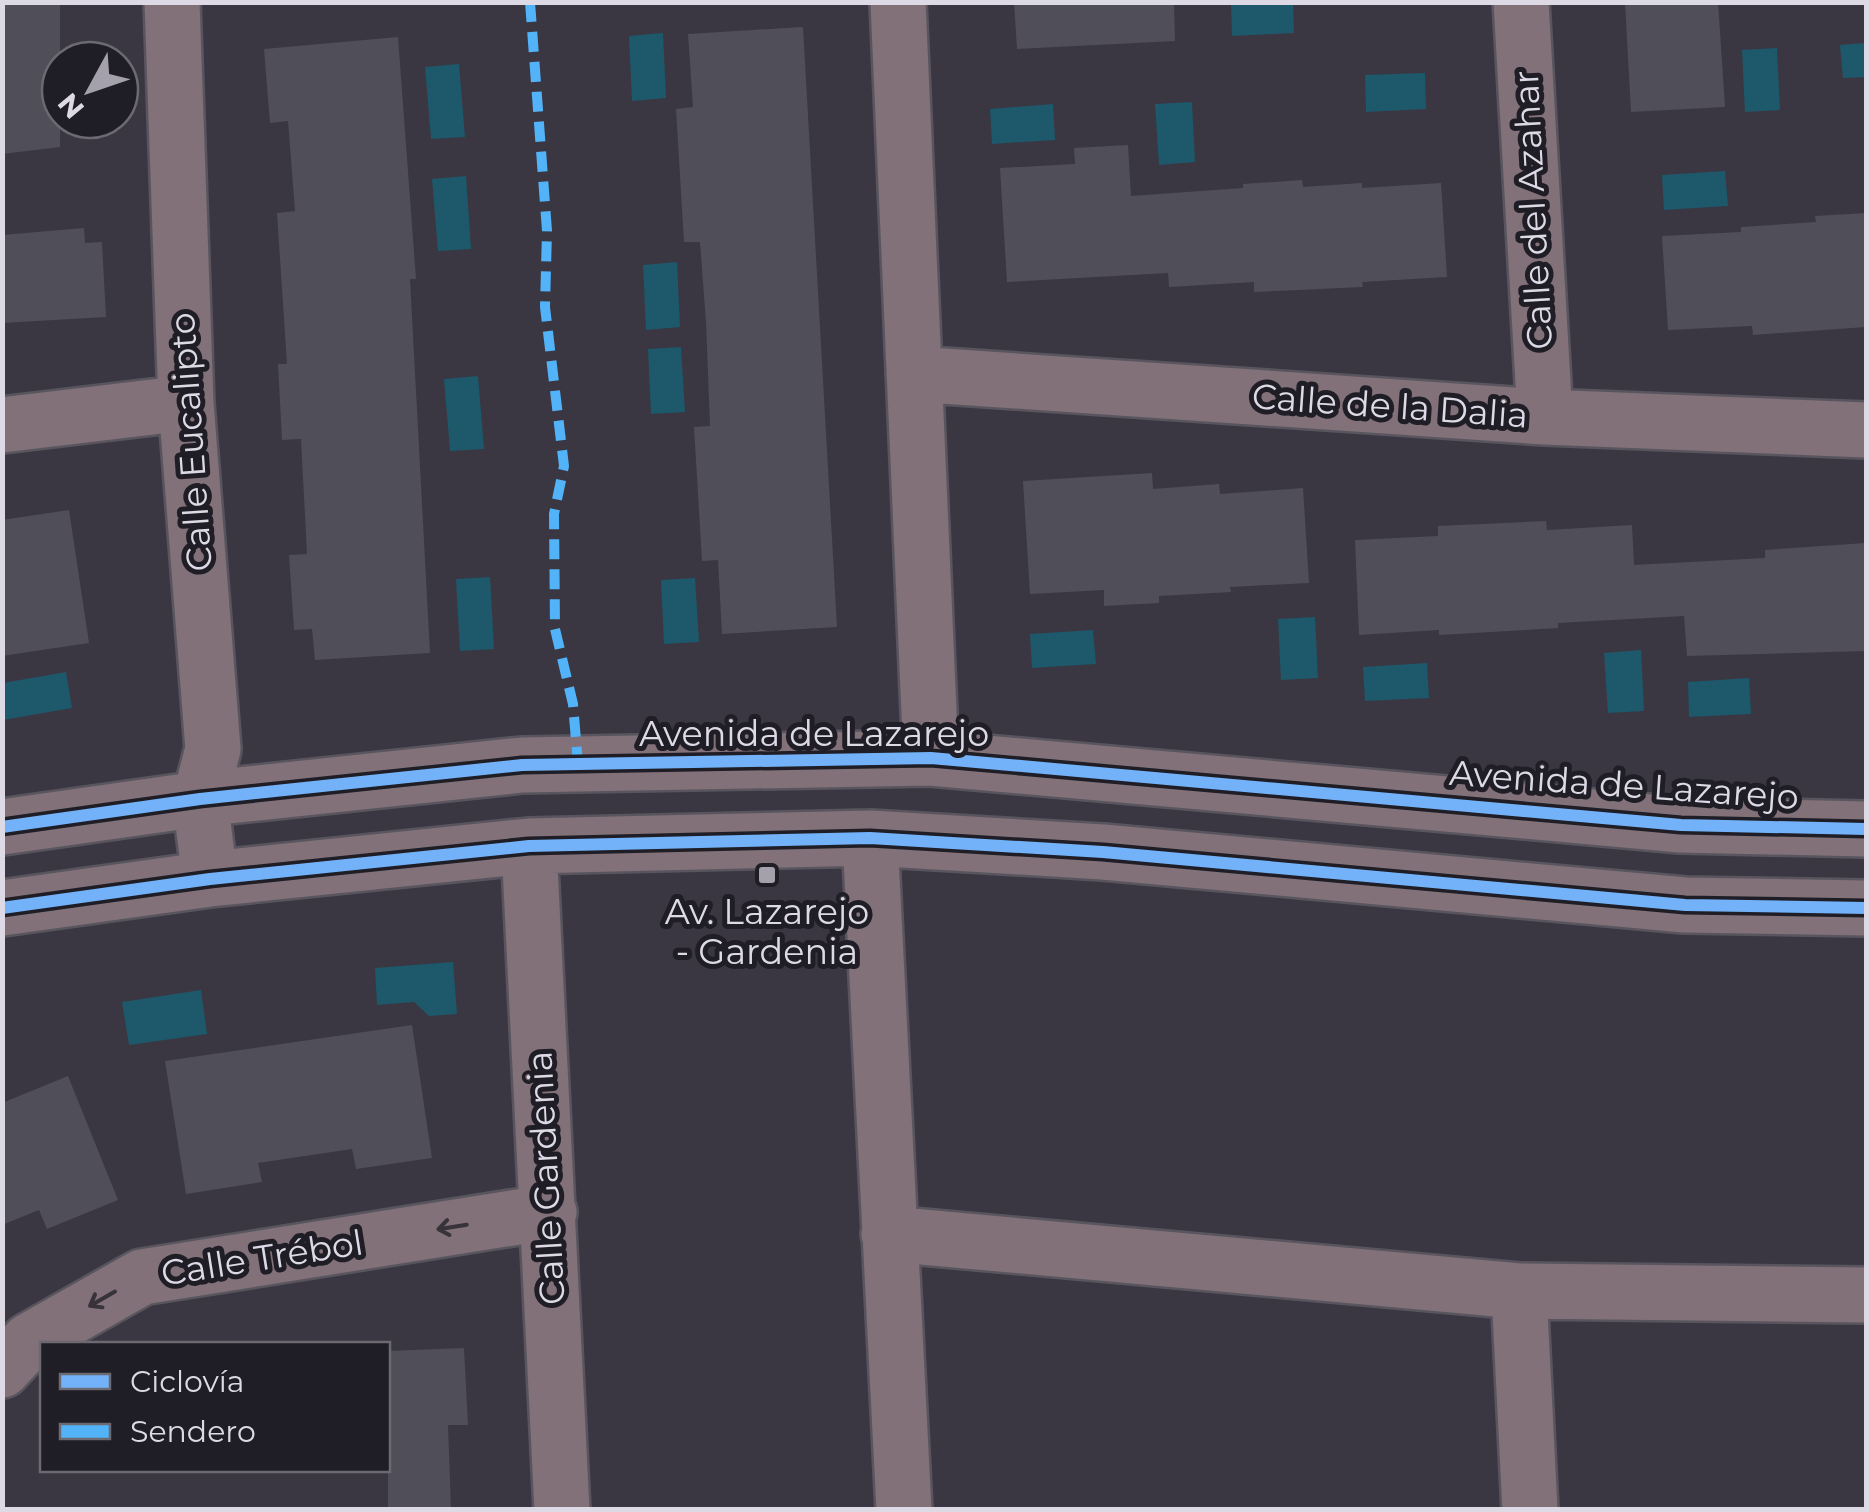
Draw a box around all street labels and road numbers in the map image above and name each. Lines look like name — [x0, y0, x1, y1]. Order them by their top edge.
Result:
street label: Calle del Azahar — [1504, 69, 1561, 351]
street label: Calle Eucalipto — [160, 311, 221, 573]
street label: Calle de la Dalia — [1251, 374, 1530, 437]
street label: Avenida de Lazarejo — [639, 712, 989, 755]
street label: Avenida de Lazarejo — [1448, 751, 1800, 818]
street label: Calle Gardenia — [517, 1050, 574, 1306]
street label: Calle Trébol — [158, 1220, 366, 1295]

